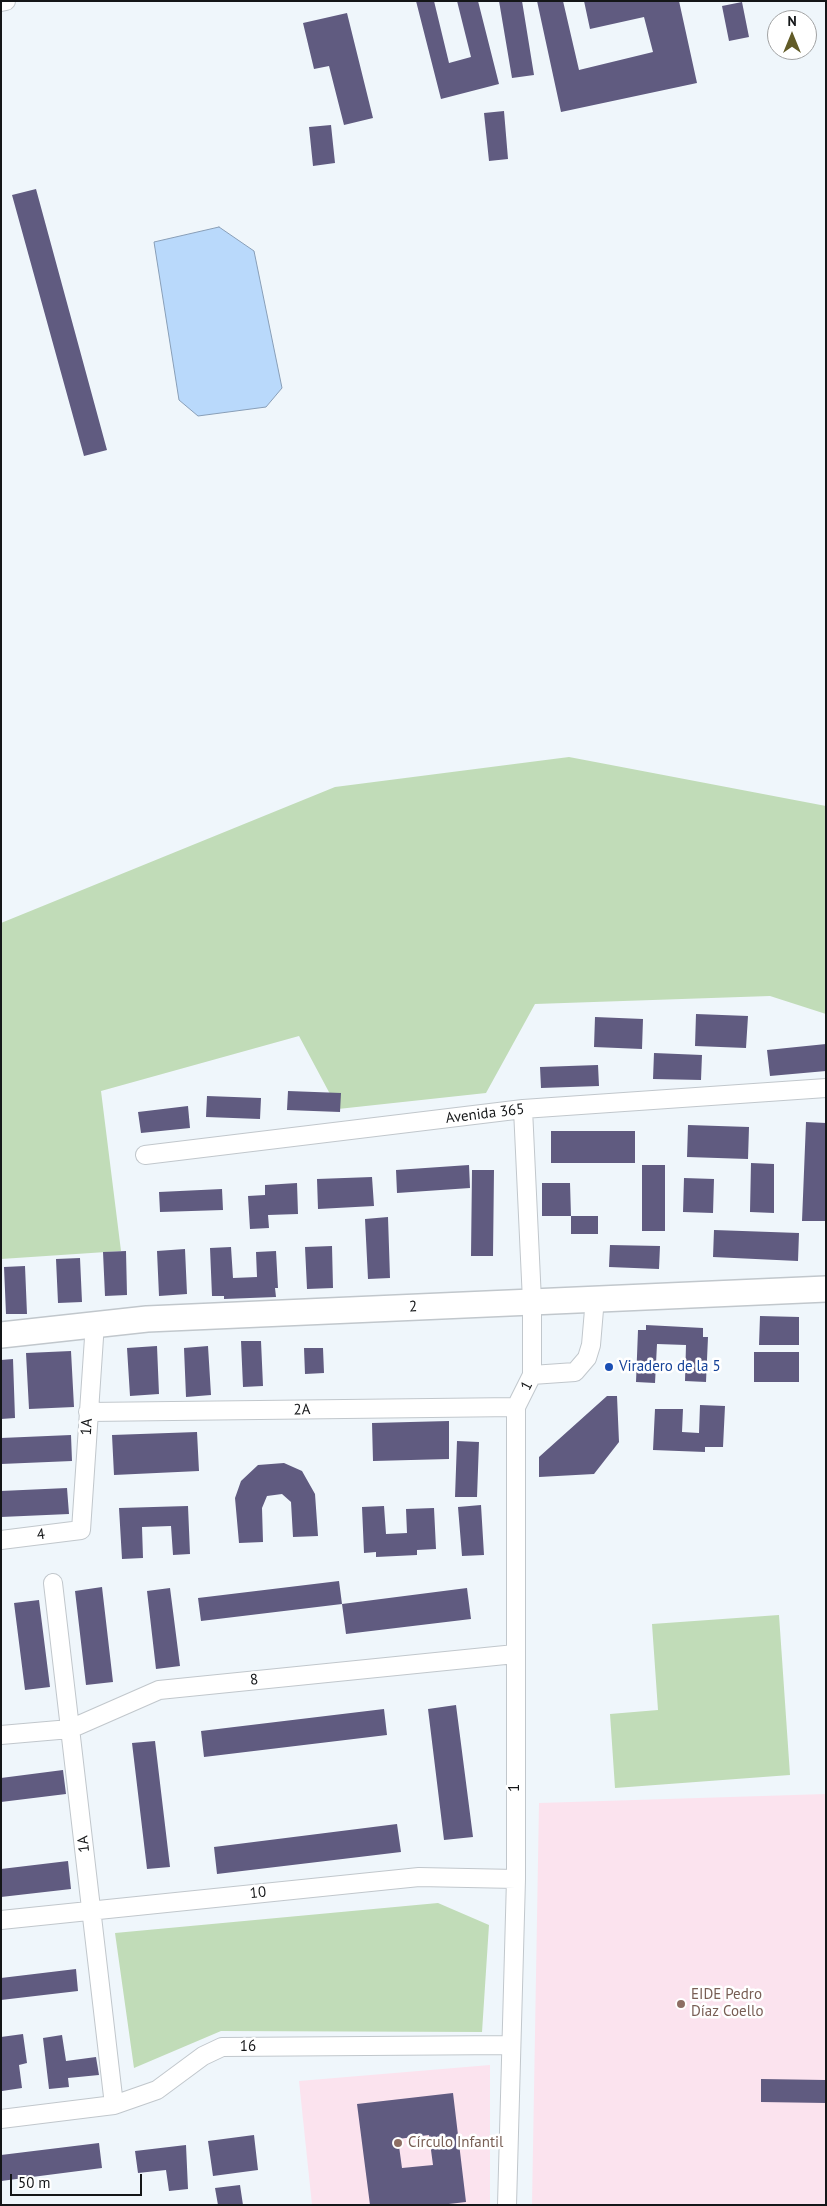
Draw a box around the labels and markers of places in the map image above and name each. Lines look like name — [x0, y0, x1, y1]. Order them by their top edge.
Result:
place label: Viradero de la 5 — [619, 1358, 721, 1376]
marker: Viradero de la 5 — [603, 1361, 615, 1373]
place label: EIDE Pedro Díaz Coello — [691, 1986, 763, 2021]
marker: EIDE Pedro Díaz Coello — [675, 1998, 687, 2010]
place label: Círculo Infantil — [408, 2134, 503, 2152]
marker: Círculo Infantil — [392, 2137, 404, 2149]

